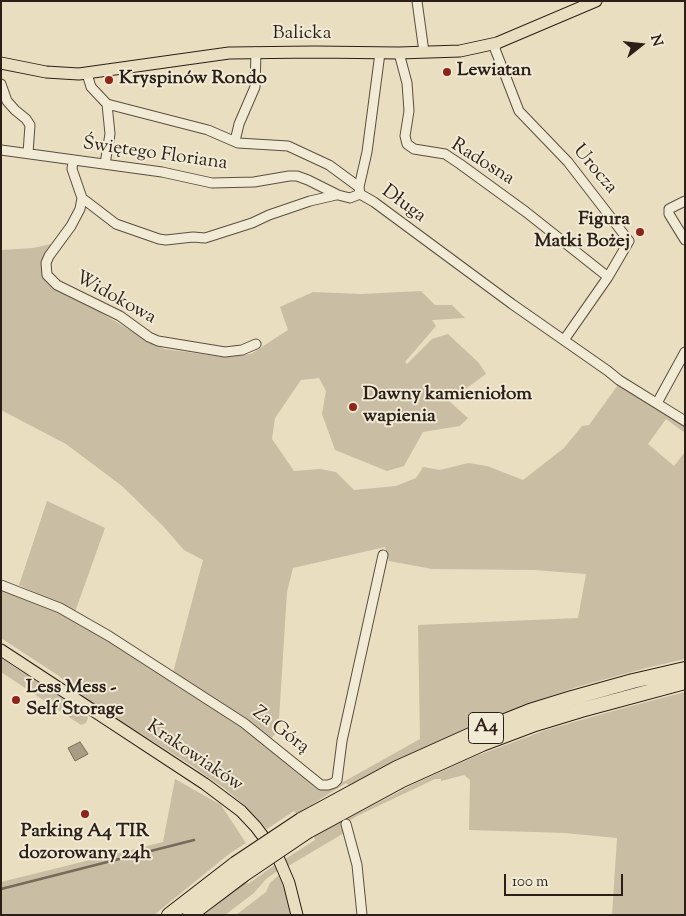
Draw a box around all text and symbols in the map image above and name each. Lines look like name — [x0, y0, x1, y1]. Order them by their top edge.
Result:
north arrow — [616, 20, 666, 70]
street label: Balicka — [273, 24, 331, 46]
text: N — [644, 33, 667, 49]
place label: Lewiatan — [457, 61, 532, 83]
marker: Lewiatan — [441, 66, 453, 78]
place label: Kryspinów Rondo — [119, 69, 267, 91]
marker: Kryspinów Rondo — [103, 74, 115, 86]
street label: Świętego Floriana — [81, 134, 229, 176]
street label: Radosna — [446, 135, 518, 191]
street label: Urocza — [567, 141, 621, 199]
street label: Długa — [376, 181, 430, 229]
place label: Figura Matki Bożej — [534, 210, 630, 254]
marker: Figura Matki Bożej — [634, 226, 646, 238]
street label: Widokowa — [71, 267, 159, 331]
place label: Dawny kamieniołom wapienia — [363, 385, 532, 429]
marker: Dawny kamieniołom wapienia — [347, 401, 359, 413]
place label: Less Mess - Self Storage — [26, 678, 124, 722]
marker: Less Mess - Self Storage — [10, 694, 22, 706]
street label: Za Górą — [247, 702, 313, 760]
road number: A4 — [468, 712, 504, 744]
street label: Krakowiaków — [141, 716, 247, 798]
marker: Parking A4 TIR dozorowany 24h — [79, 808, 91, 820]
place label: Parking A4 TIR dozorowany 24h — [19, 822, 151, 866]
scale bar — [506, 864, 625, 896]
text: 100 m — [512, 872, 548, 893]

